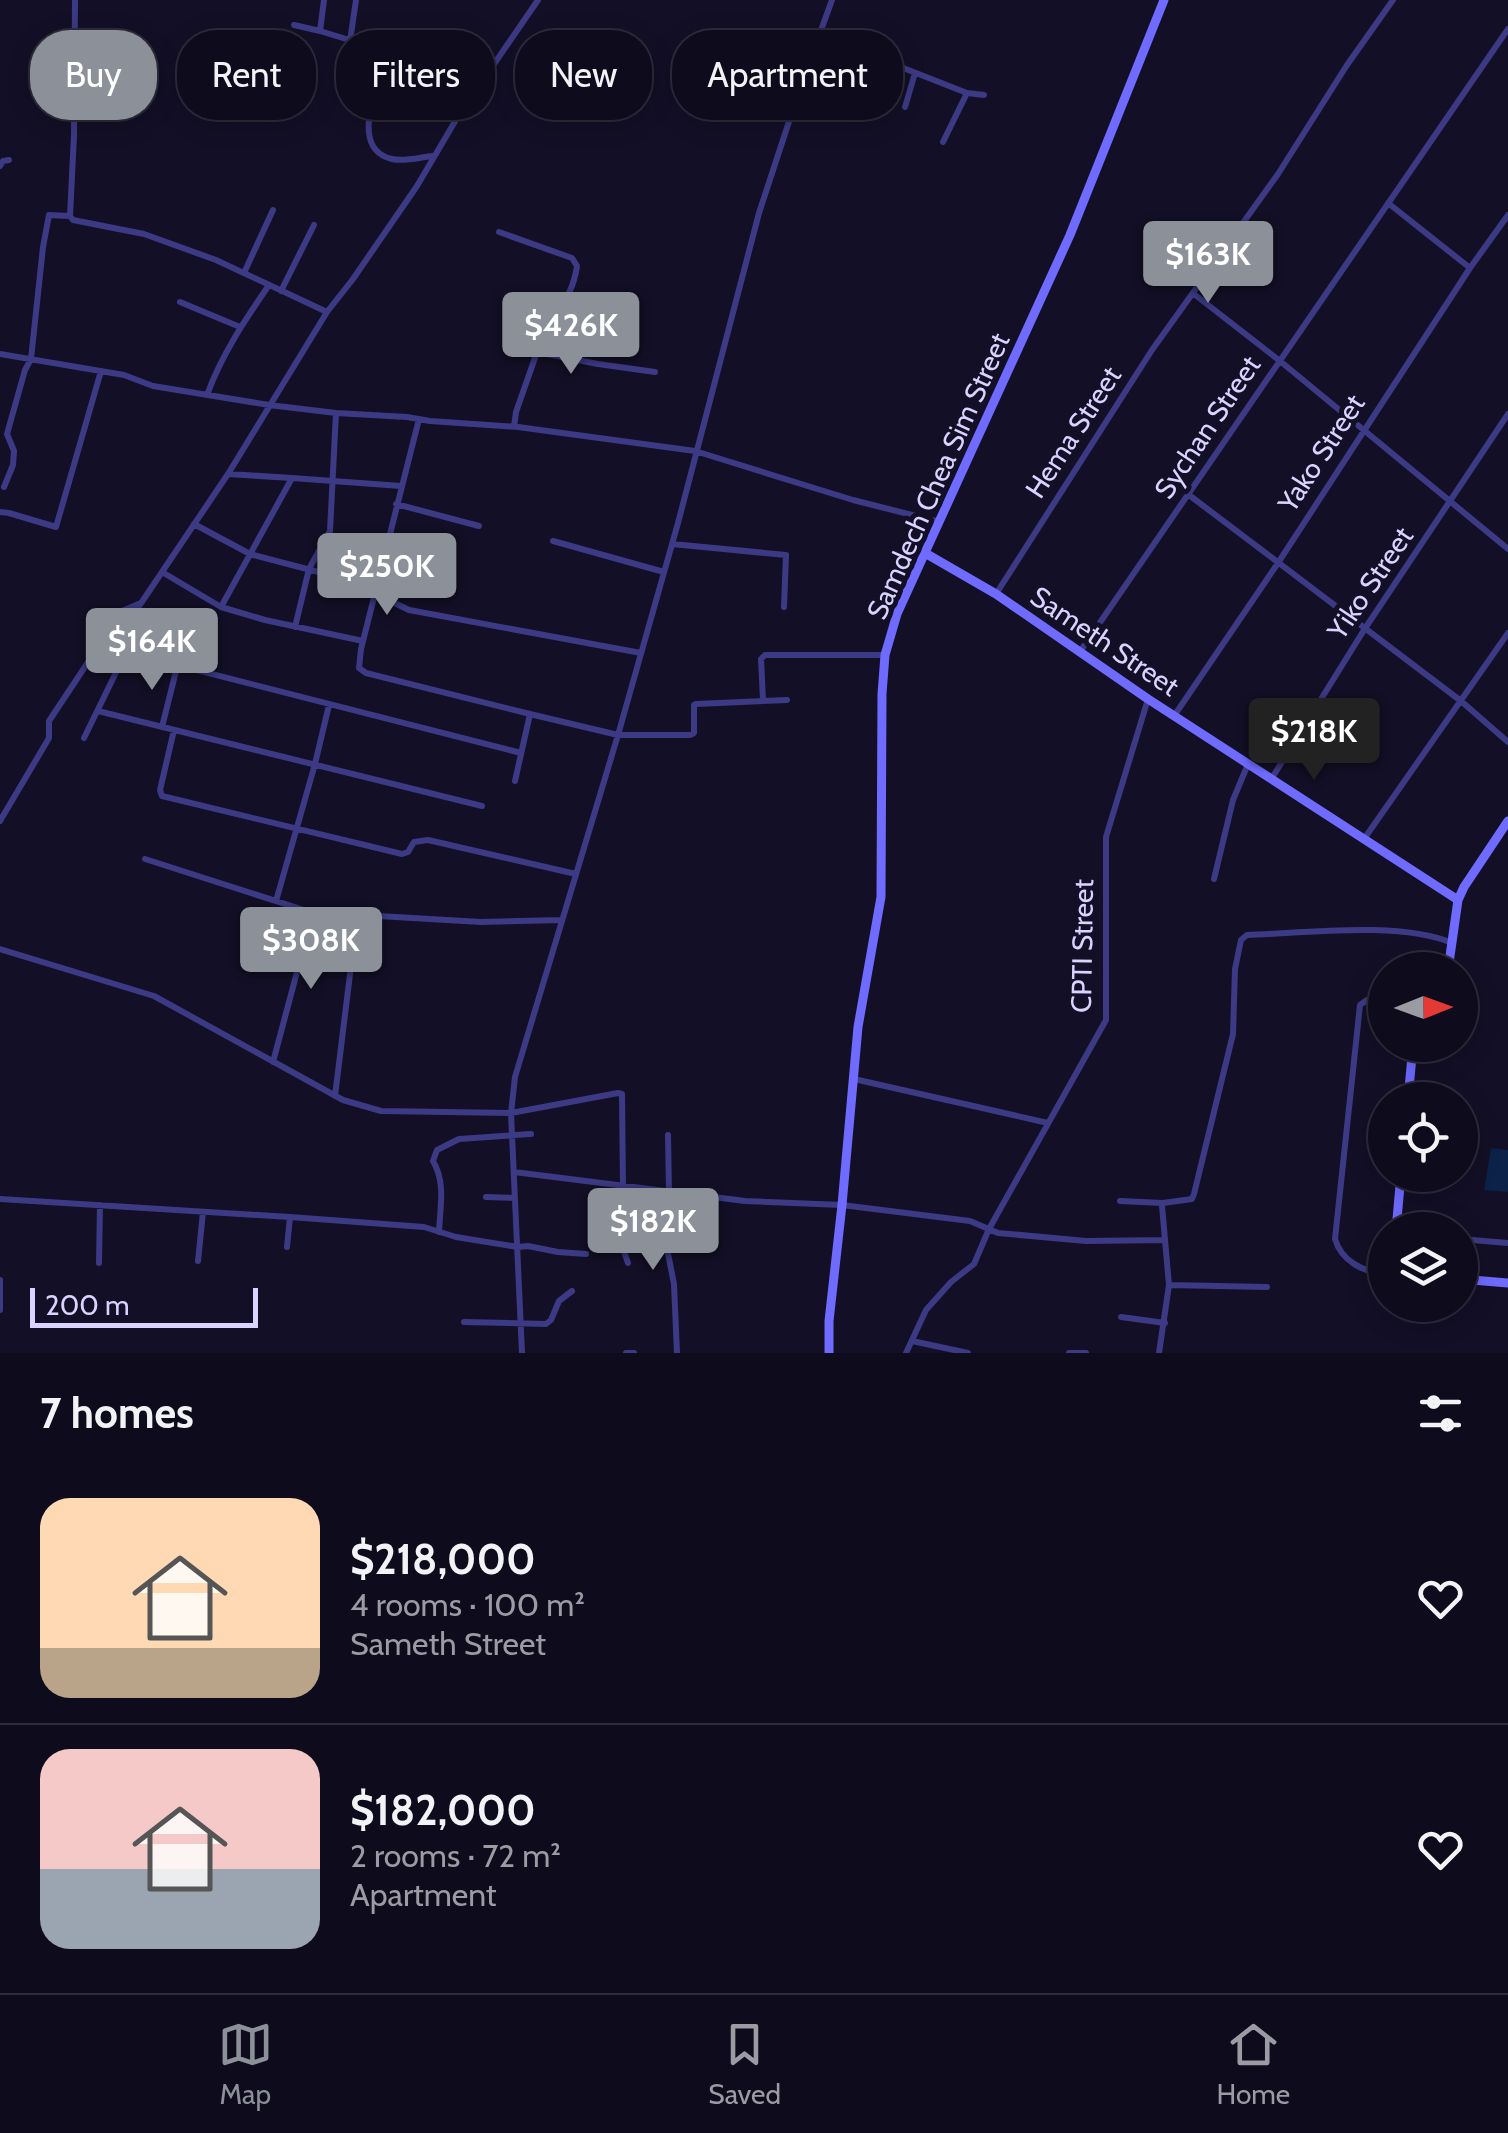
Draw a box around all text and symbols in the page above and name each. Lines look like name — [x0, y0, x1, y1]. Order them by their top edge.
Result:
chip: Buy — [30, 30, 157, 120]
chip: Rent — [177, 30, 316, 120]
chip: Filters — [336, 30, 495, 120]
chip: New — [515, 30, 652, 120]
chip: Apartment — [672, 30, 903, 120]
pin: $163K — [1138, 221, 1278, 306]
text: $163K — [1165, 234, 1251, 273]
pin: $426K — [501, 292, 641, 377]
text: $426K — [524, 305, 618, 344]
street label: Samdech Chea Sim Street — [859, 328, 1017, 624]
street label: Sychan Street — [1147, 349, 1267, 505]
street label: Hema Street — [1018, 360, 1128, 504]
street label: Yako Street — [1270, 388, 1371, 519]
street label: Yiko Street — [1319, 520, 1420, 647]
pin: $250K — [317, 533, 457, 618]
text: $250K — [339, 546, 435, 585]
street label: Sameth Street — [1024, 579, 1186, 703]
pin: $164K — [82, 608, 222, 693]
text: $164K — [108, 621, 196, 660]
pin: $218K — [1244, 698, 1384, 783]
text: $218K — [1271, 711, 1357, 750]
street label: CPTI Street — [1064, 879, 1100, 1013]
pin: $308K — [241, 907, 381, 992]
text: $308K — [262, 920, 360, 959]
north arrow — [1368, 952, 1478, 1062]
map controls — [1368, 952, 1478, 1322]
button: locate — [1368, 1082, 1478, 1192]
pin: $182K — [583, 1188, 723, 1273]
text: $182K — [610, 1201, 696, 1240]
button: layers — [1368, 1212, 1478, 1322]
scale bar — [30, 1283, 258, 1328]
text: 200 m — [45, 1288, 130, 1322]
icon: filters — [1413, 1386, 1468, 1441]
text: 7 homes — [40, 1387, 194, 1439]
text: $218,000 — [350, 1533, 536, 1585]
icon: home — [120, 1538, 240, 1658]
icon: heart — [1413, 1571, 1468, 1626]
text: 4 rooms · 100 m² — [350, 1585, 585, 1624]
text: Sameth Street — [350, 1624, 546, 1663]
text: $182,000 — [350, 1784, 536, 1836]
icon: home — [120, 1789, 240, 1909]
icon: heart — [1413, 1822, 1468, 1877]
text: 2 rooms · 72 m² — [350, 1836, 561, 1875]
text: Apartment — [350, 1875, 497, 1914]
tab: Map — [218, 2017, 273, 2111]
tab: Saved — [708, 2017, 781, 2111]
tab: Home — [1217, 2017, 1290, 2111]

